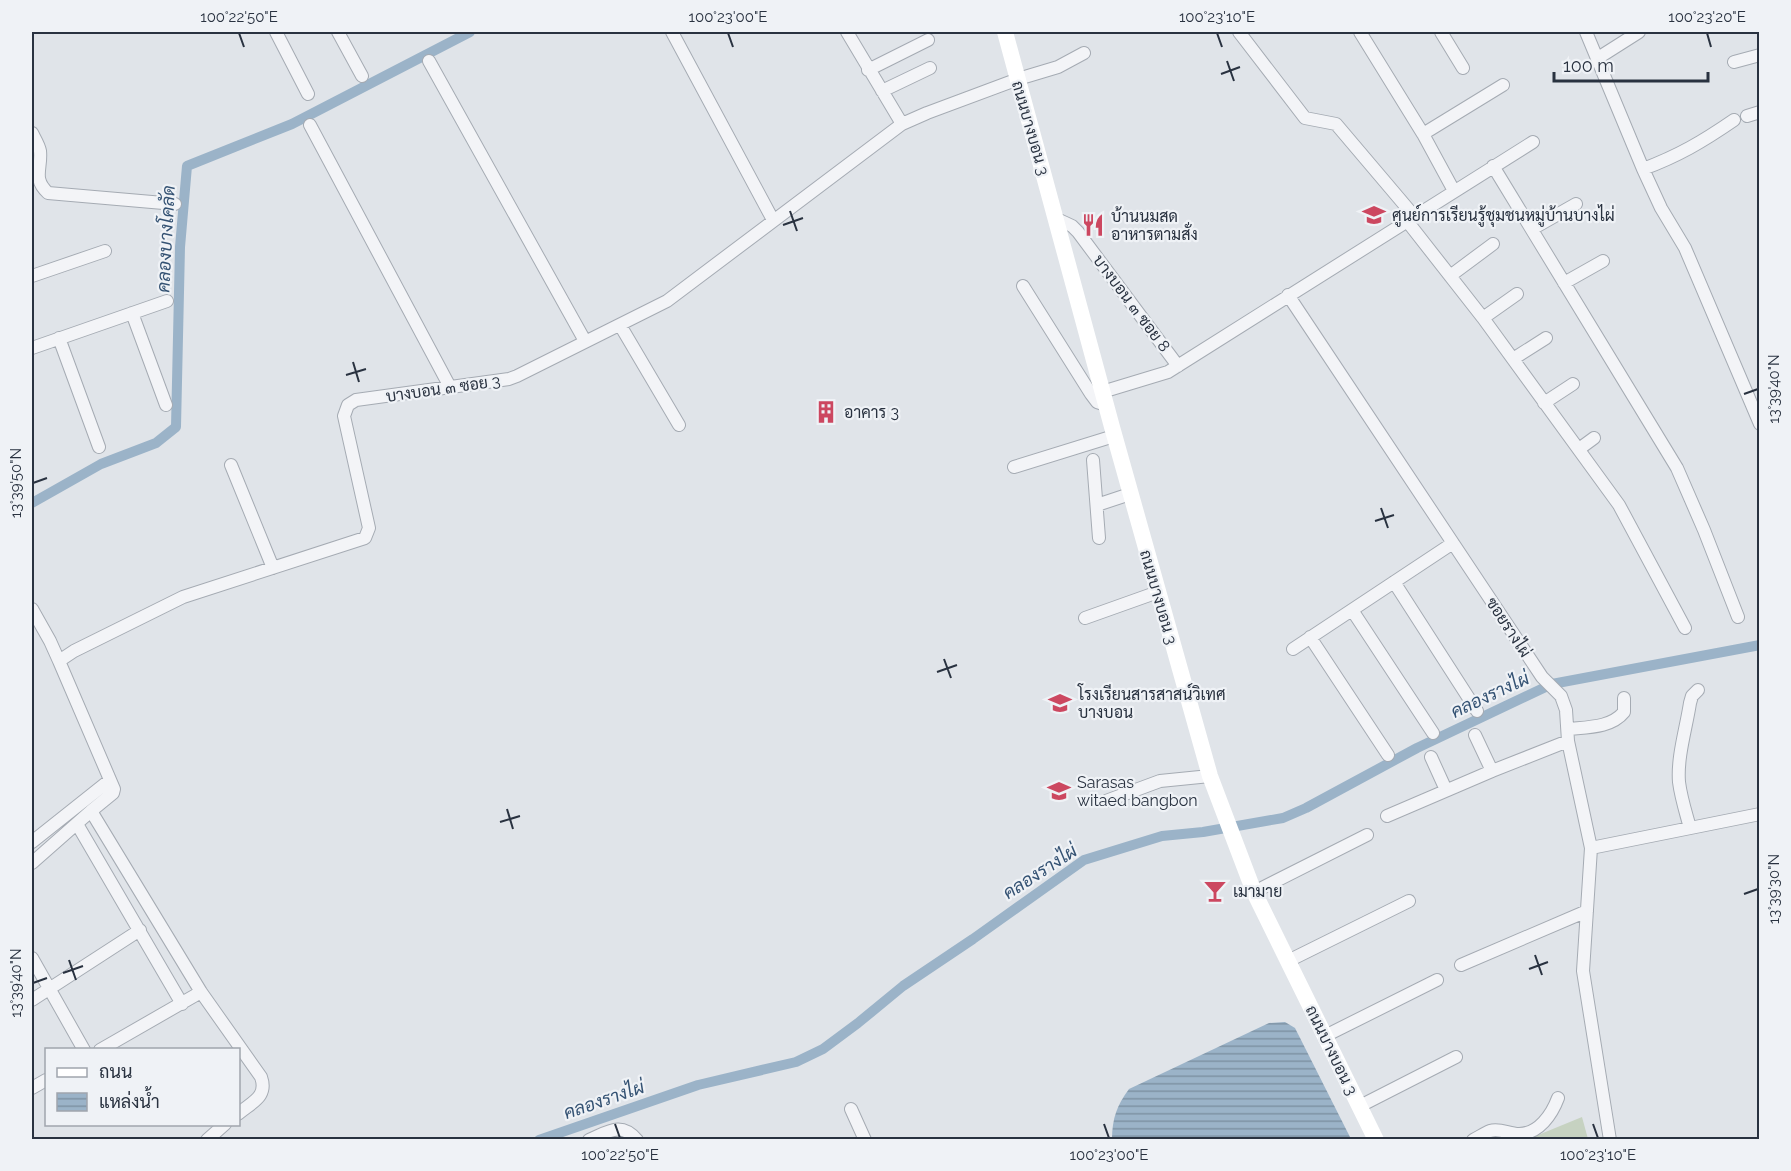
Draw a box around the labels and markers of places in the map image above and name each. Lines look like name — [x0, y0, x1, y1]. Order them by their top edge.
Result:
school or university icon: ศูนย์การเรียนรู้ชุมชนหมู่บ้านบางไผ่ — [1361, 202, 1387, 228]
place label: ศูนย์การเรียนรู้ชุมชนหมู่บ้านบางไผ่ — [1392, 203, 1615, 227]
place label: บ้านนมสด อาหารตามสั่ง — [1111, 206, 1198, 244]
restaurant icon: บ้านนมสด อาหารตามสั่ง — [1080, 212, 1106, 238]
building icon: อาคาร 3 — [813, 399, 839, 425]
place label: อาคาร 3 — [844, 403, 899, 422]
place label: โรงเรียนสารสาสน์วิเทศ บางบอน — [1077, 682, 1226, 722]
school or university icon: โรงเรียนสารสาสน์วิเทศ บางบอน — [1047, 690, 1073, 716]
place label: Sarasas witaed bangbon — [1077, 773, 1198, 810]
school or university icon: Sarasas witaed bangbon — [1046, 778, 1072, 804]
bar icon: เมามาย — [1202, 878, 1228, 904]
place label: เมามาย — [1233, 882, 1282, 901]

